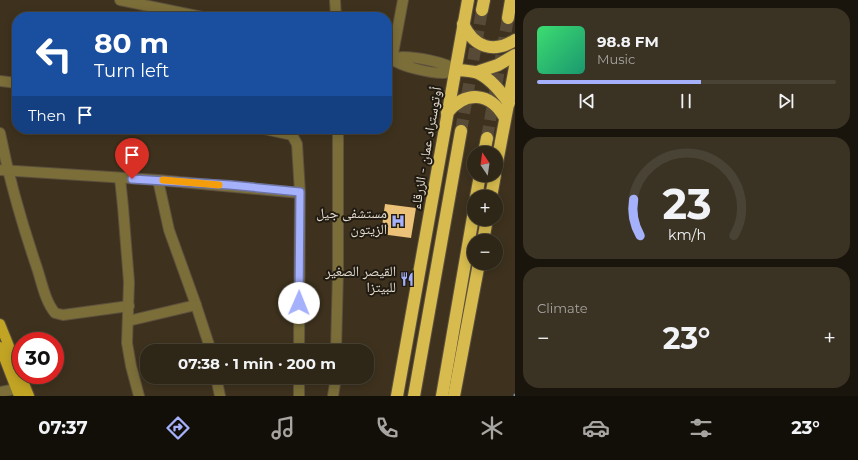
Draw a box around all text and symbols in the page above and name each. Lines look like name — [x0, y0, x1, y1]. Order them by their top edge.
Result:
text: 80 m — [94, 26, 169, 60]
icon: left — [28, 28, 80, 80]
text: 98.8 FM — [597, 32, 659, 51]
text: Music — [597, 51, 635, 67]
text: Turn left — [94, 60, 169, 82]
street label: أوتوستراد عمان - الزرقاء — [406, 85, 446, 211]
icon: previous — [576, 90, 598, 112]
icon: pause — [675, 90, 697, 112]
icon: next — [775, 90, 797, 112]
icon: arrive — [74, 104, 96, 126]
text: Then — [28, 106, 66, 125]
pin — [115, 138, 149, 179]
icon: arrive — [121, 144, 143, 166]
north arrow — [467, 146, 503, 182]
map controls — [467, 146, 503, 270]
text: 23 — [662, 179, 711, 229]
button: + — [467, 190, 503, 226]
place label: مستشفى جيل الزيتون — [316, 204, 387, 238]
hospital icon: مستشفى جيل الزيتون — [390, 213, 406, 229]
text: km/h — [667, 226, 706, 244]
button: − — [467, 234, 503, 270]
place label: القيصر الصغير للبيتزا — [324, 262, 396, 296]
restaurant icon: القيصر الصغير للبيتزا — [399, 271, 415, 287]
position arrow — [278, 282, 320, 324]
text: Climate — [537, 300, 588, 316]
text: 23° — [663, 320, 710, 357]
text: − — [537, 325, 550, 352]
text: + — [823, 325, 836, 352]
speed limit sign: 30 — [12, 332, 64, 384]
text: 07:38 · 1 min · 200 m — [178, 354, 336, 373]
icon: directions — [164, 414, 192, 442]
icon: music — [269, 414, 297, 442]
icon: phone — [373, 414, 401, 442]
icon: climate — [478, 414, 506, 442]
icon: car — [582, 414, 610, 442]
icon: filters — [687, 414, 715, 442]
text: 07:37 — [38, 417, 88, 439]
text: 23° — [791, 417, 820, 439]

